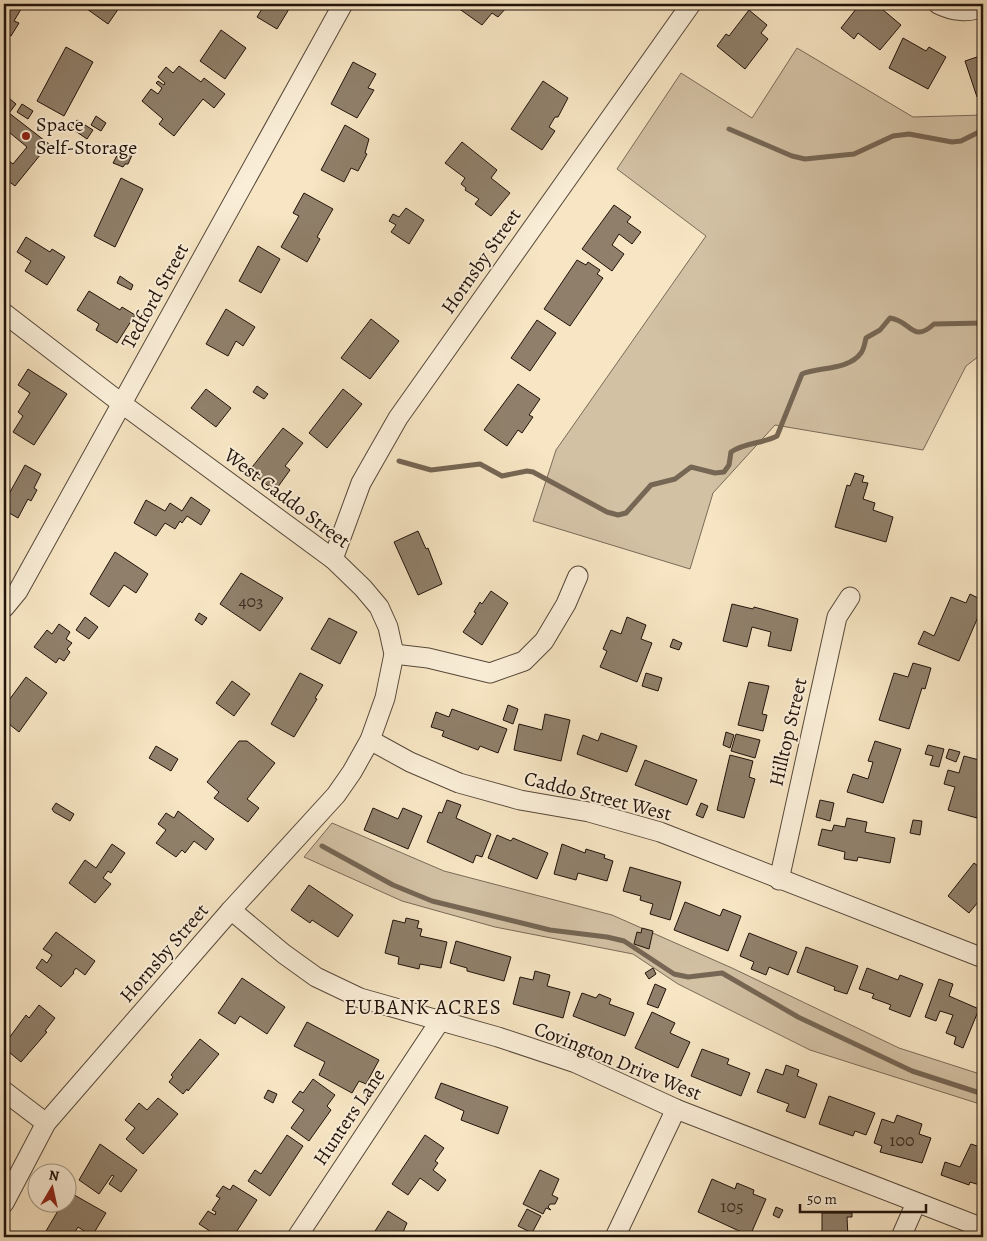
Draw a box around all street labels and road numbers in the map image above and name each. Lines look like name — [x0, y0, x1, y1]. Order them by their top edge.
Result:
street label: Hornsby Street — [435, 202, 528, 319]
street label: Tedford Street — [115, 238, 195, 354]
street label: West Caddo Street — [218, 441, 356, 554]
street label: Hilltop Street — [762, 675, 814, 789]
street label: Caddo Street West — [521, 765, 675, 827]
street label: Hornsby Street — [113, 897, 215, 1008]
street label: Covington Drive West — [530, 1015, 706, 1107]
street label: Hunters Lane — [307, 1063, 391, 1171]

